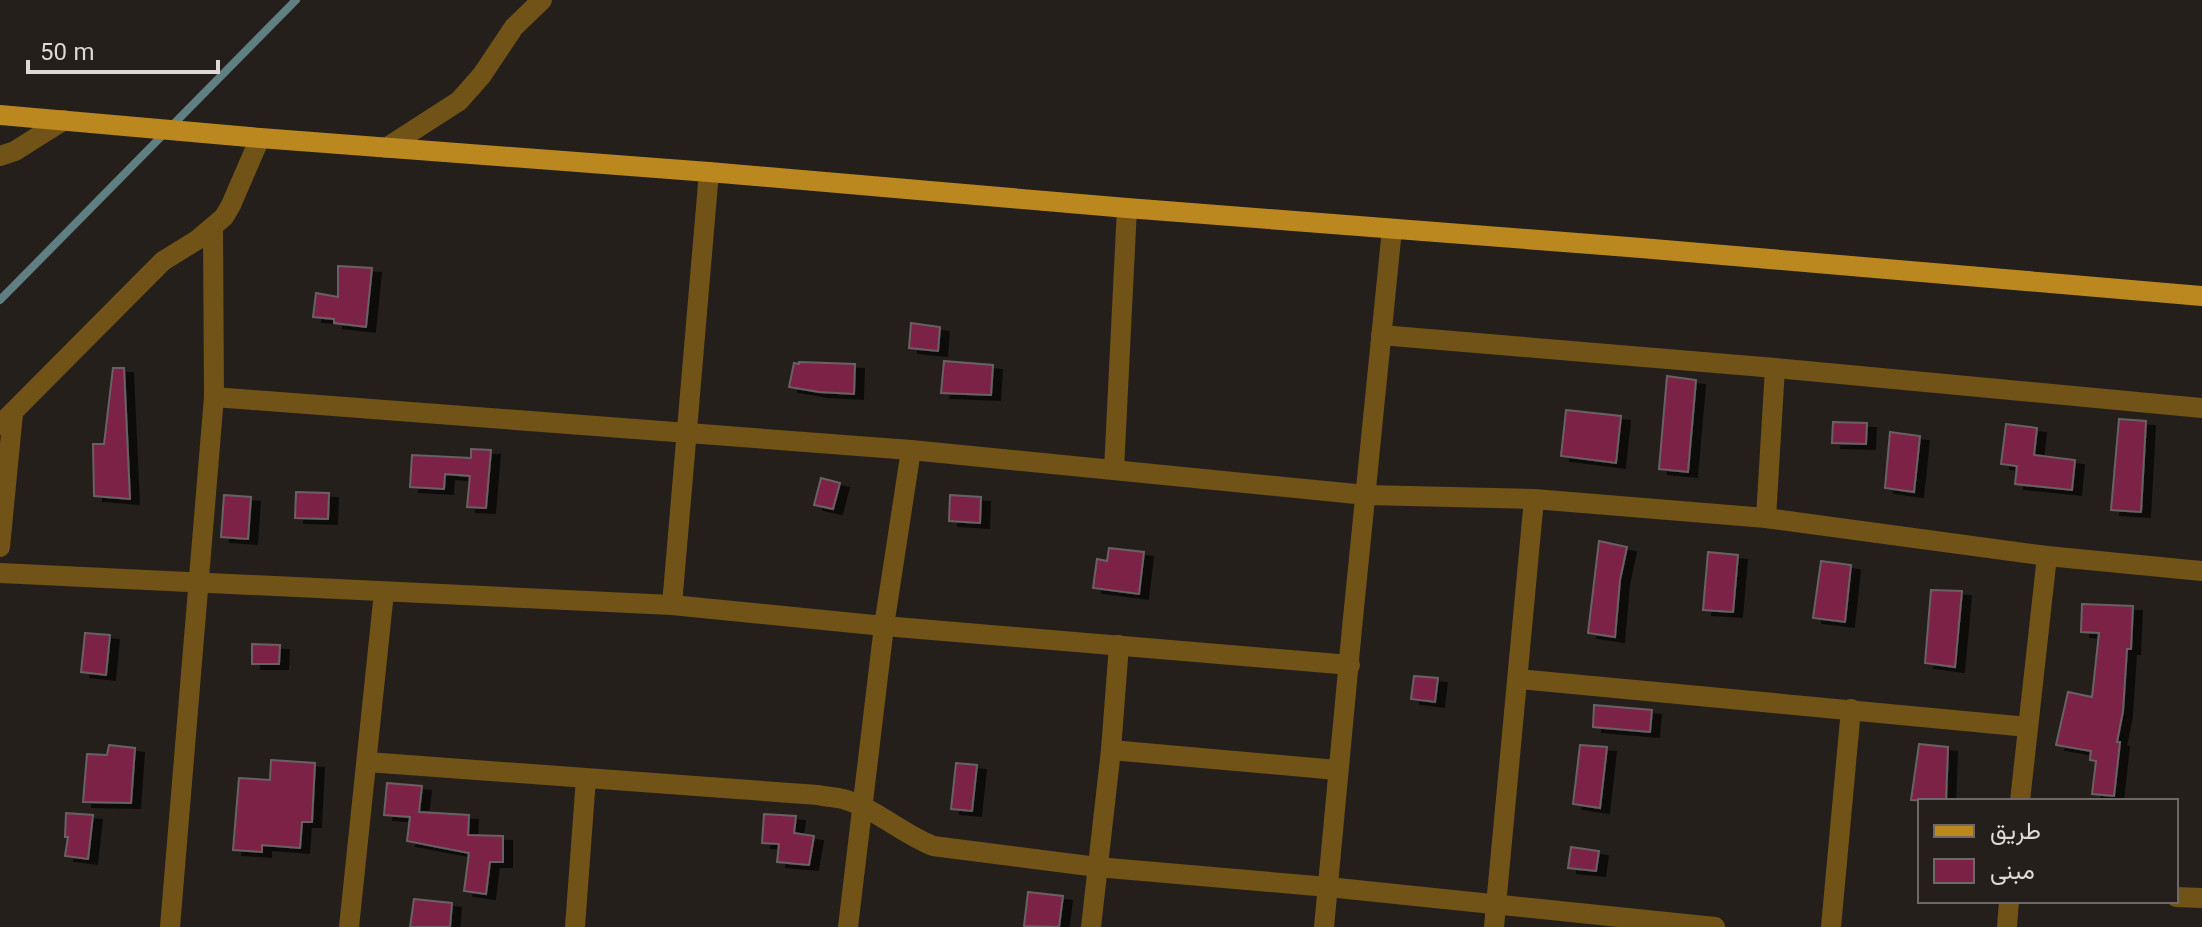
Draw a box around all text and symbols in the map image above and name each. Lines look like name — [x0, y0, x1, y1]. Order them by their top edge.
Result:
scale bar — [28, 24, 218, 74]
text: 50 m — [40, 35, 94, 73]
legend — [1918, 799, 2178, 903]
text: طريق — [1990, 814, 2041, 852]
text: مبنى — [1990, 854, 2035, 892]

